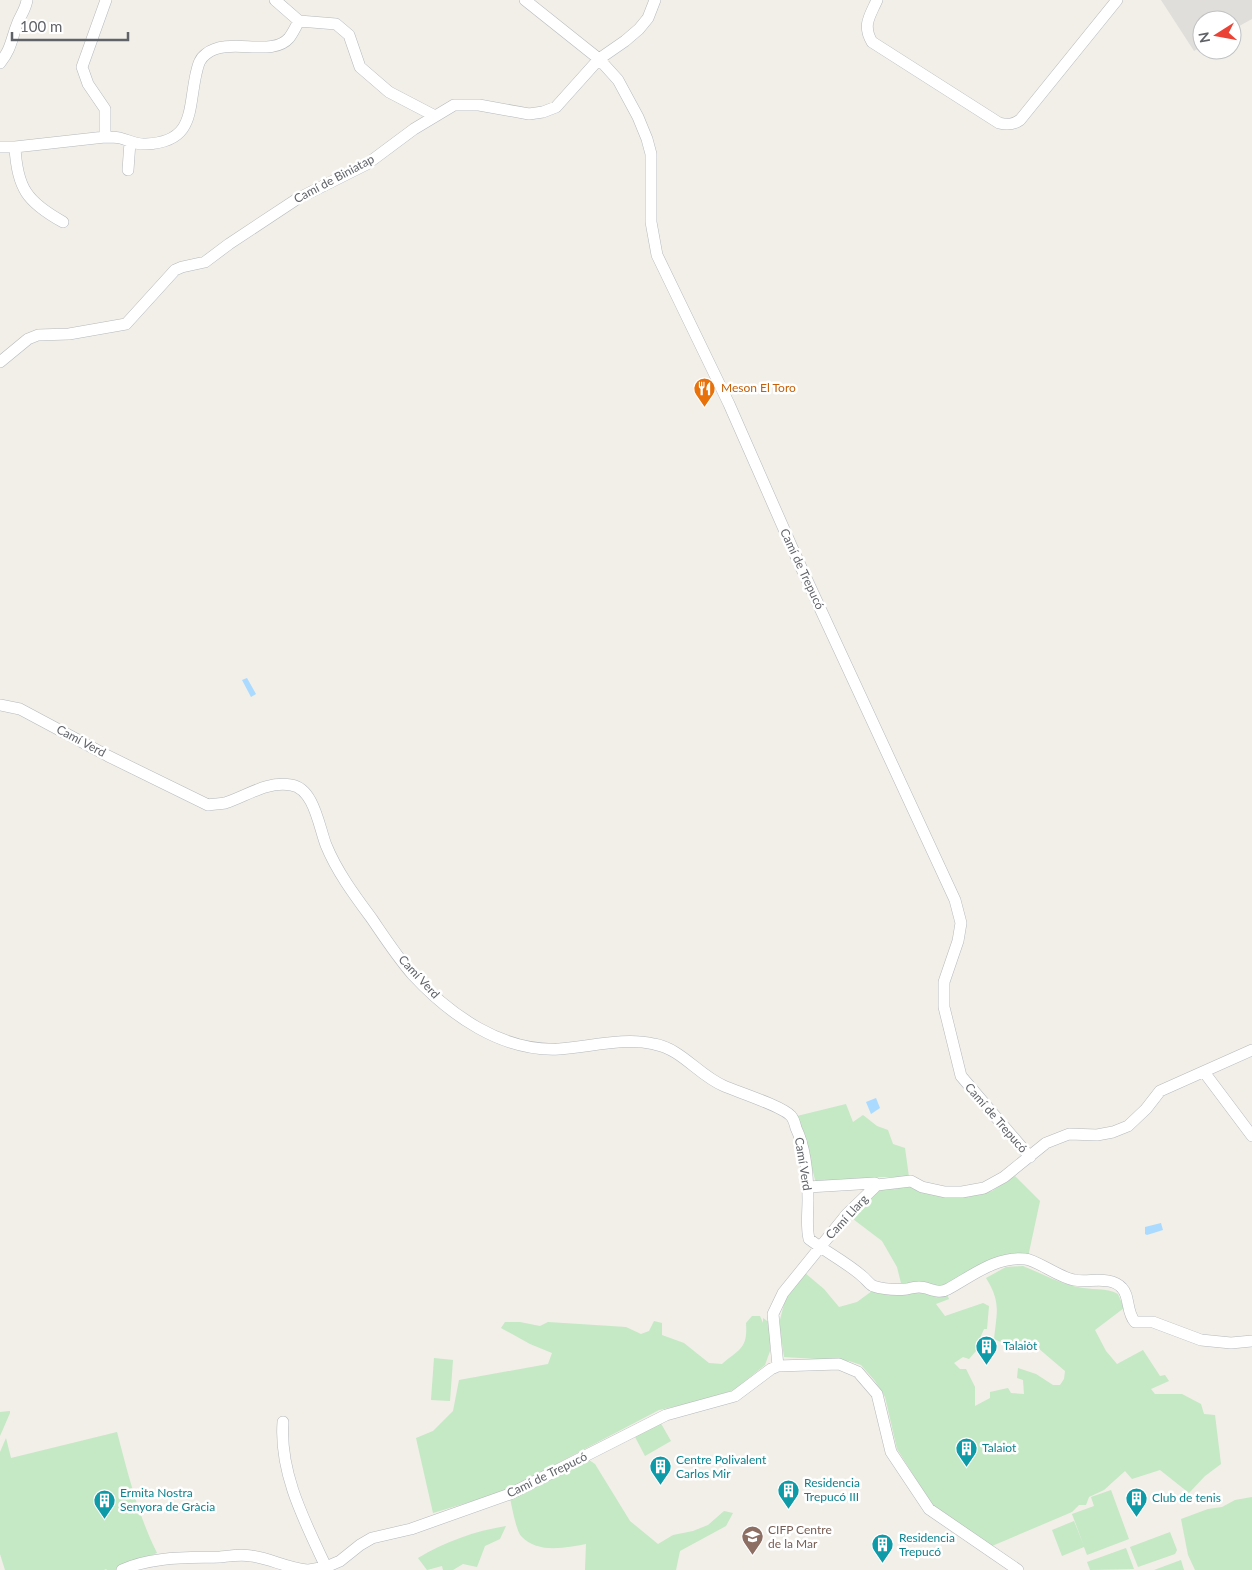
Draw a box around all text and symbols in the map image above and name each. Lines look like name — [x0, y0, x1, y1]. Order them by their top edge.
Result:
scale bar — [12, 10, 129, 42]
north arrow — [1192, 10, 1242, 60]
text: 100 m — [20, 17, 62, 35]
text: N — [1194, 31, 1213, 44]
street label: Camí de Biniatap — [291, 151, 377, 206]
restaurant icon: Meson El Toro — [693, 376, 717, 407]
place label: Meson El Toro — [721, 380, 796, 395]
street label: Camí de Trepucó — [777, 526, 828, 612]
street label: Camí Verd — [54, 721, 109, 760]
street label: Camí Verd — [396, 952, 443, 1001]
street label: Camí de Trepucó — [962, 1080, 1031, 1156]
street label: Camí Verd — [792, 1136, 815, 1192]
street label: Camí Llarg — [822, 1191, 871, 1242]
building icon: Talaiòt — [975, 1334, 999, 1365]
place label: Talaiòt — [1003, 1338, 1038, 1353]
building icon: Talaiot — [954, 1436, 978, 1467]
place label: Talaiot — [982, 1440, 1017, 1455]
street label: Camí de Trepucó — [504, 1449, 590, 1501]
place label: Centre Polivalent Carlos Mir — [676, 1452, 767, 1481]
building icon: Centre Polivalent Carlos Mir — [648, 1455, 672, 1486]
place label: Residencia Trepucó III — [804, 1475, 860, 1504]
building icon: Residencia Trepucó III — [776, 1478, 800, 1509]
place label: Ermita Nostra Senyora de Gràcia — [120, 1485, 215, 1514]
building icon: Club de tenis — [1124, 1486, 1148, 1517]
building icon: Ermita Nostra Senyora de Gràcia — [92, 1488, 116, 1519]
place label: Club de tenis — [1152, 1490, 1221, 1505]
place label: CIFP Centre de la Mar — [768, 1522, 832, 1551]
school or university icon: CIFP Centre de la Mar — [740, 1525, 764, 1556]
place label: Residencia Trepucó — [899, 1530, 955, 1559]
building icon: Residencia Trepucó — [871, 1533, 895, 1564]

